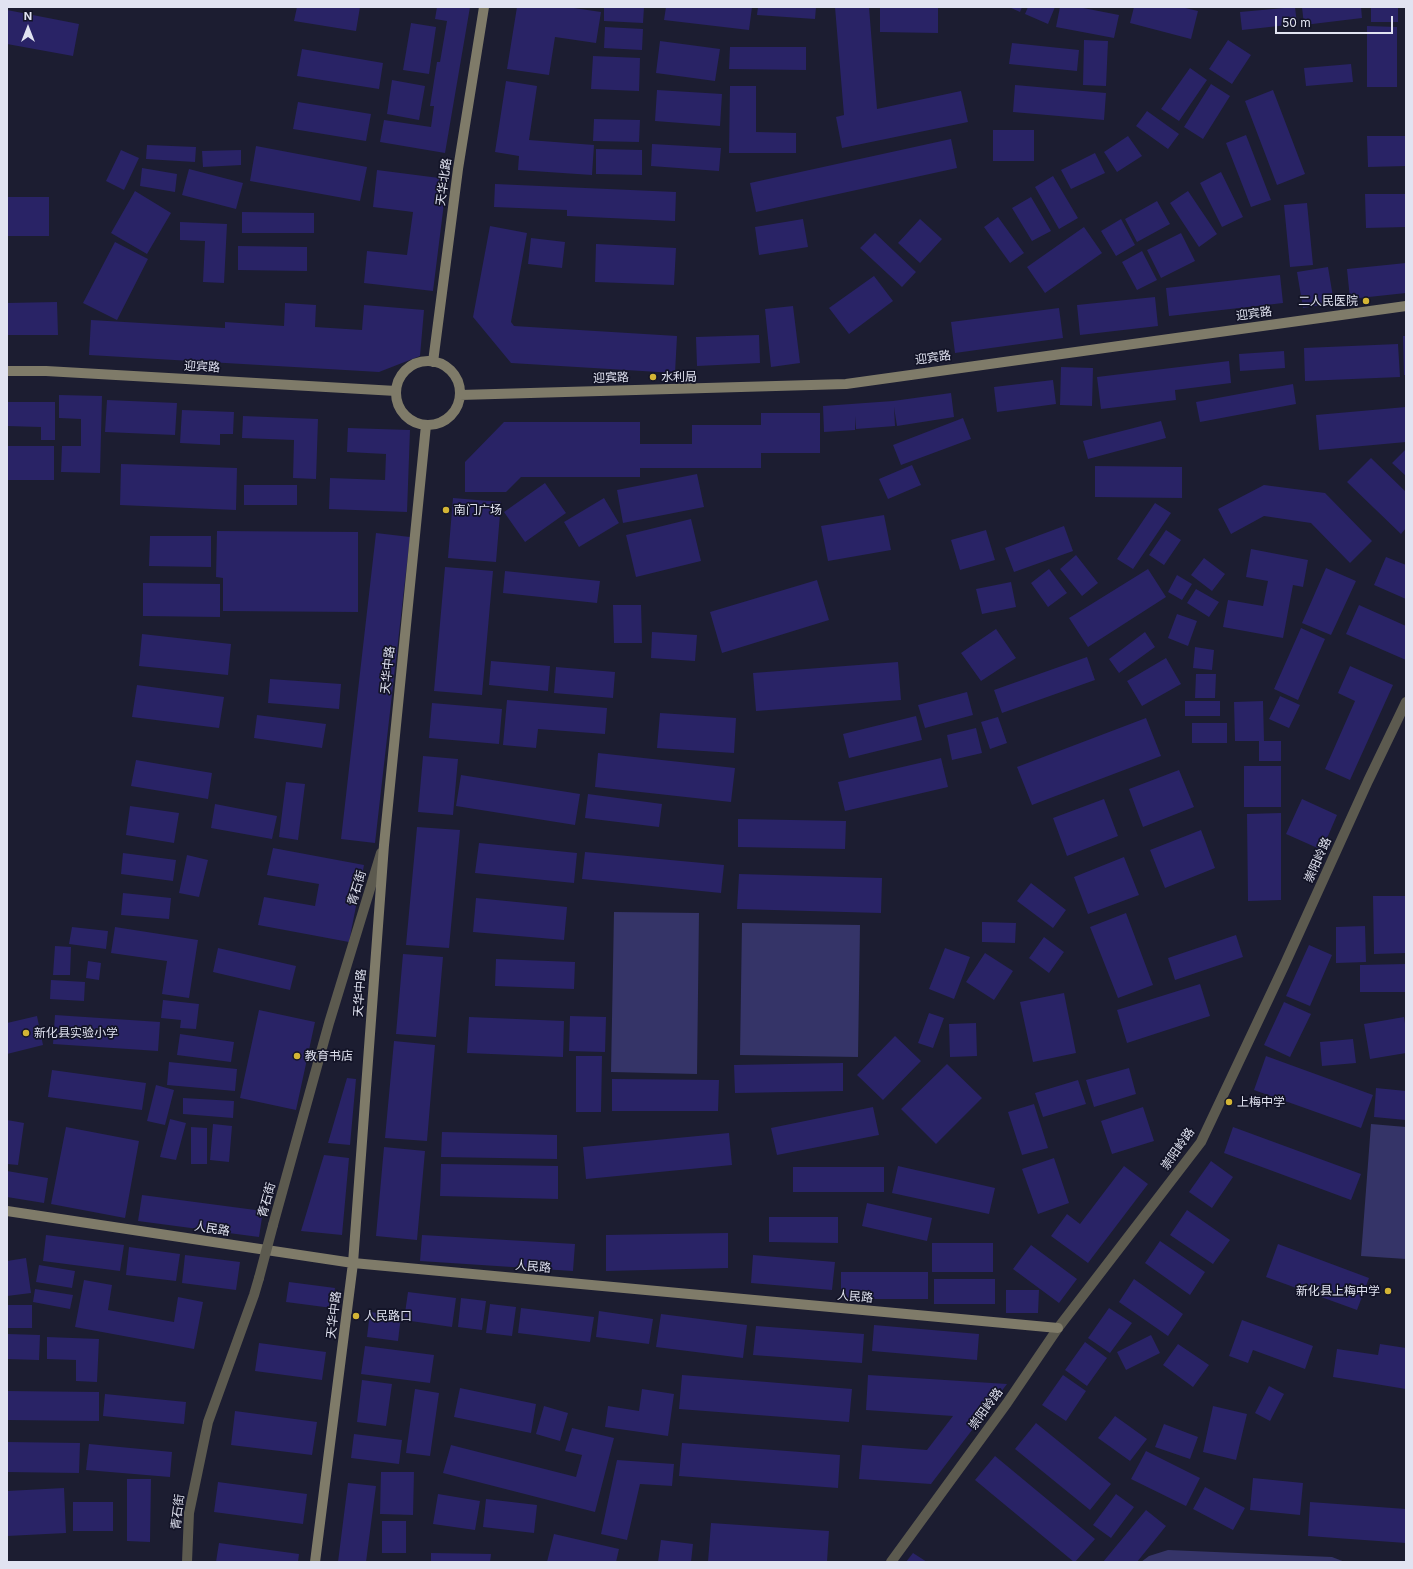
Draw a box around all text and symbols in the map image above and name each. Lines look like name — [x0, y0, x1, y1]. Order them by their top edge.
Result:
north arrow — [8, 8, 48, 48]
scale bar — [1277, 8, 1395, 34]
text: N — [24, 9, 32, 23]
text: 50 m — [1282, 15, 1311, 30]
street label: 天华北路 — [434, 157, 454, 207]
place label: 二人民医院 — [1298, 294, 1358, 308]
marker: 二人民医院 — [1361, 296, 1371, 306]
street label: 迎宾路 — [1235, 304, 1273, 324]
street label: 迎宾路 — [914, 348, 952, 368]
street label: 迎宾路 — [184, 359, 220, 375]
street label: 迎宾路 — [593, 370, 629, 386]
place label: 水利局 — [661, 370, 697, 384]
marker: 水利局 — [648, 372, 658, 382]
place label: 南门广场 — [454, 503, 502, 517]
marker: 南门广场 — [441, 505, 451, 515]
street label: 天华中路 — [378, 645, 398, 695]
street label: 崇阳岭路 — [1302, 835, 1334, 885]
street label: 青石街 — [345, 869, 369, 907]
street label: 天华中路 — [351, 969, 369, 1017]
place label: 新化县实验小学 — [34, 1026, 118, 1040]
marker: 新化县实验小学 — [21, 1028, 31, 1038]
place label: 教育书店 — [305, 1049, 353, 1063]
marker: 教育书店 — [292, 1051, 302, 1061]
place label: 上梅中学 — [1237, 1095, 1285, 1109]
marker: 上梅中学 — [1224, 1097, 1234, 1107]
street label: 崇阳岭路 — [1158, 1125, 1198, 1173]
street label: 青石街 — [255, 1181, 279, 1219]
street label: 人民路 — [193, 1219, 231, 1239]
street label: 人民路 — [514, 1258, 552, 1276]
place label: 新化县上梅中学 — [1296, 1284, 1380, 1298]
marker: 新化县上梅中学 — [1383, 1286, 1393, 1296]
street label: 人民路 — [836, 1288, 874, 1306]
street label: 天华中路 — [324, 1290, 344, 1340]
place label: 人民路口 — [364, 1309, 412, 1323]
marker: 人民路口 — [351, 1311, 361, 1321]
street label: 崇阳岭路 — [966, 1385, 1006, 1433]
street label: 青石街 — [169, 1493, 187, 1531]

